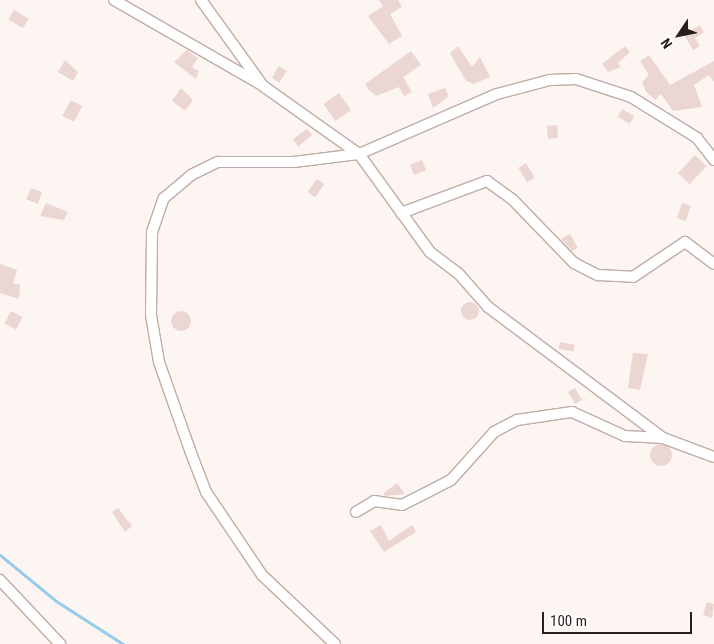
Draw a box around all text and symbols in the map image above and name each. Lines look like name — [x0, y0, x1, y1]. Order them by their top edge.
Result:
north arrow — [654, 10, 704, 60]
text: N — [658, 35, 676, 51]
scale bar — [544, 602, 694, 634]
text: 100 m — [550, 612, 587, 630]

